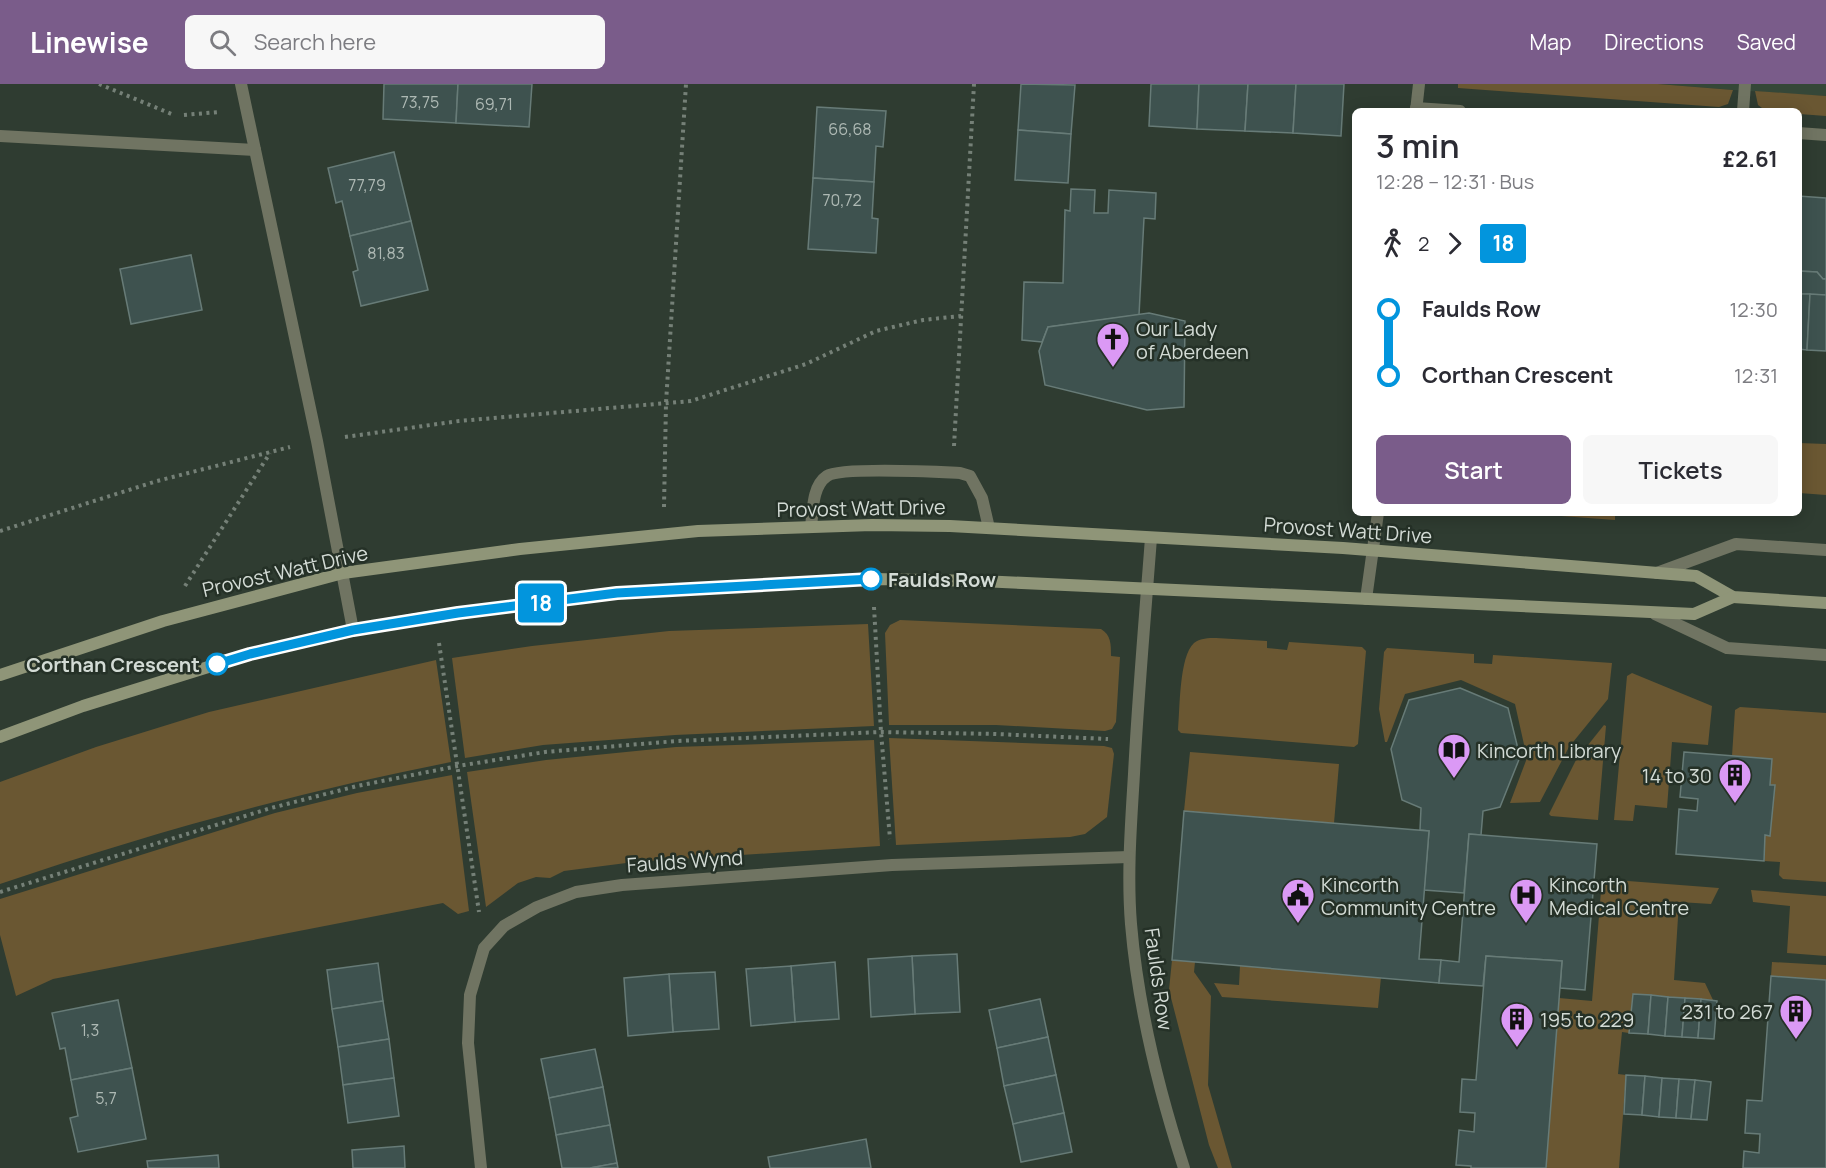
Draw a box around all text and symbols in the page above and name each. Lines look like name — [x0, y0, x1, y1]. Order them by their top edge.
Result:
search box — [185, 15, 605, 69]
text: Linewise — [30, 23, 149, 61]
icon: search — [206, 26, 239, 59]
text: Search here — [254, 27, 376, 57]
text: Map — [1530, 28, 1571, 56]
text: Directions — [1604, 28, 1704, 56]
text: Saved — [1737, 28, 1796, 56]
house number: 73,75 — [401, 91, 439, 113]
house number: 69,71 — [475, 93, 513, 115]
house number: 66,68 — [828, 118, 872, 140]
text: 3 min — [1376, 123, 1460, 168]
text: £2.61 — [1723, 144, 1778, 174]
text: 12:28 – 12:31 · Bus — [1376, 168, 1534, 195]
house number: 77,79 — [348, 174, 386, 196]
house number: 70,72 — [822, 189, 862, 211]
icon: walk — [1376, 227, 1409, 260]
icon: forward — [1438, 227, 1471, 260]
text: 18 — [1492, 229, 1514, 257]
text: 2 — [1418, 230, 1429, 257]
house number: 81,83 — [367, 242, 405, 264]
text: Faulds Row — [1422, 294, 1541, 324]
text: 12:30 — [1730, 296, 1778, 323]
place label: Our Lady of Aberdeen — [1136, 315, 1249, 365]
church icon: Our Lady of Aberdeen — [1095, 321, 1131, 368]
text: Corthan Crescent — [1422, 360, 1613, 390]
text: 12:31 — [1734, 362, 1778, 389]
button: Start — [1376, 435, 1571, 504]
button: Tickets — [1583, 435, 1778, 504]
street label: Provost Watt Drive — [776, 493, 946, 523]
street label: Provost Watt Drive — [1263, 511, 1433, 549]
street label: Provost Watt Drive — [200, 539, 370, 603]
place label: Faulds Row — [888, 566, 996, 593]
marker: Faulds Row — [860, 568, 882, 590]
line badge: 18 — [514, 584, 568, 622]
text: 18 — [530, 589, 552, 617]
place label: Corthan Crescent — [26, 651, 200, 678]
marker: Corthan Crescent — [206, 653, 228, 675]
library icon: Kincorth Library — [1436, 732, 1472, 779]
place label: Kincorth Library — [1477, 737, 1622, 764]
building icon: 14 to 30 — [1717, 757, 1753, 804]
place label: 14 to 30 — [1642, 762, 1712, 789]
street label: Faulds Wynd — [626, 843, 744, 879]
place label: Kincorth Community Centre — [1321, 871, 1496, 921]
place label: Kincorth Medical Centre — [1549, 871, 1689, 921]
public building icon: Kincorth Community Centre — [1280, 877, 1316, 924]
hospital icon: Kincorth Medical Centre — [1508, 877, 1544, 924]
street label: Faulds Row — [1138, 926, 1180, 1032]
building icon: 231 to 267 — [1778, 993, 1814, 1040]
place label: 231 to 267 — [1681, 998, 1773, 1025]
building icon: 195 to 229 — [1499, 1001, 1535, 1048]
place label: 195 to 229 — [1540, 1006, 1634, 1033]
house number: 1,3 — [81, 1019, 99, 1041]
house number: 5,7 — [95, 1087, 117, 1109]

